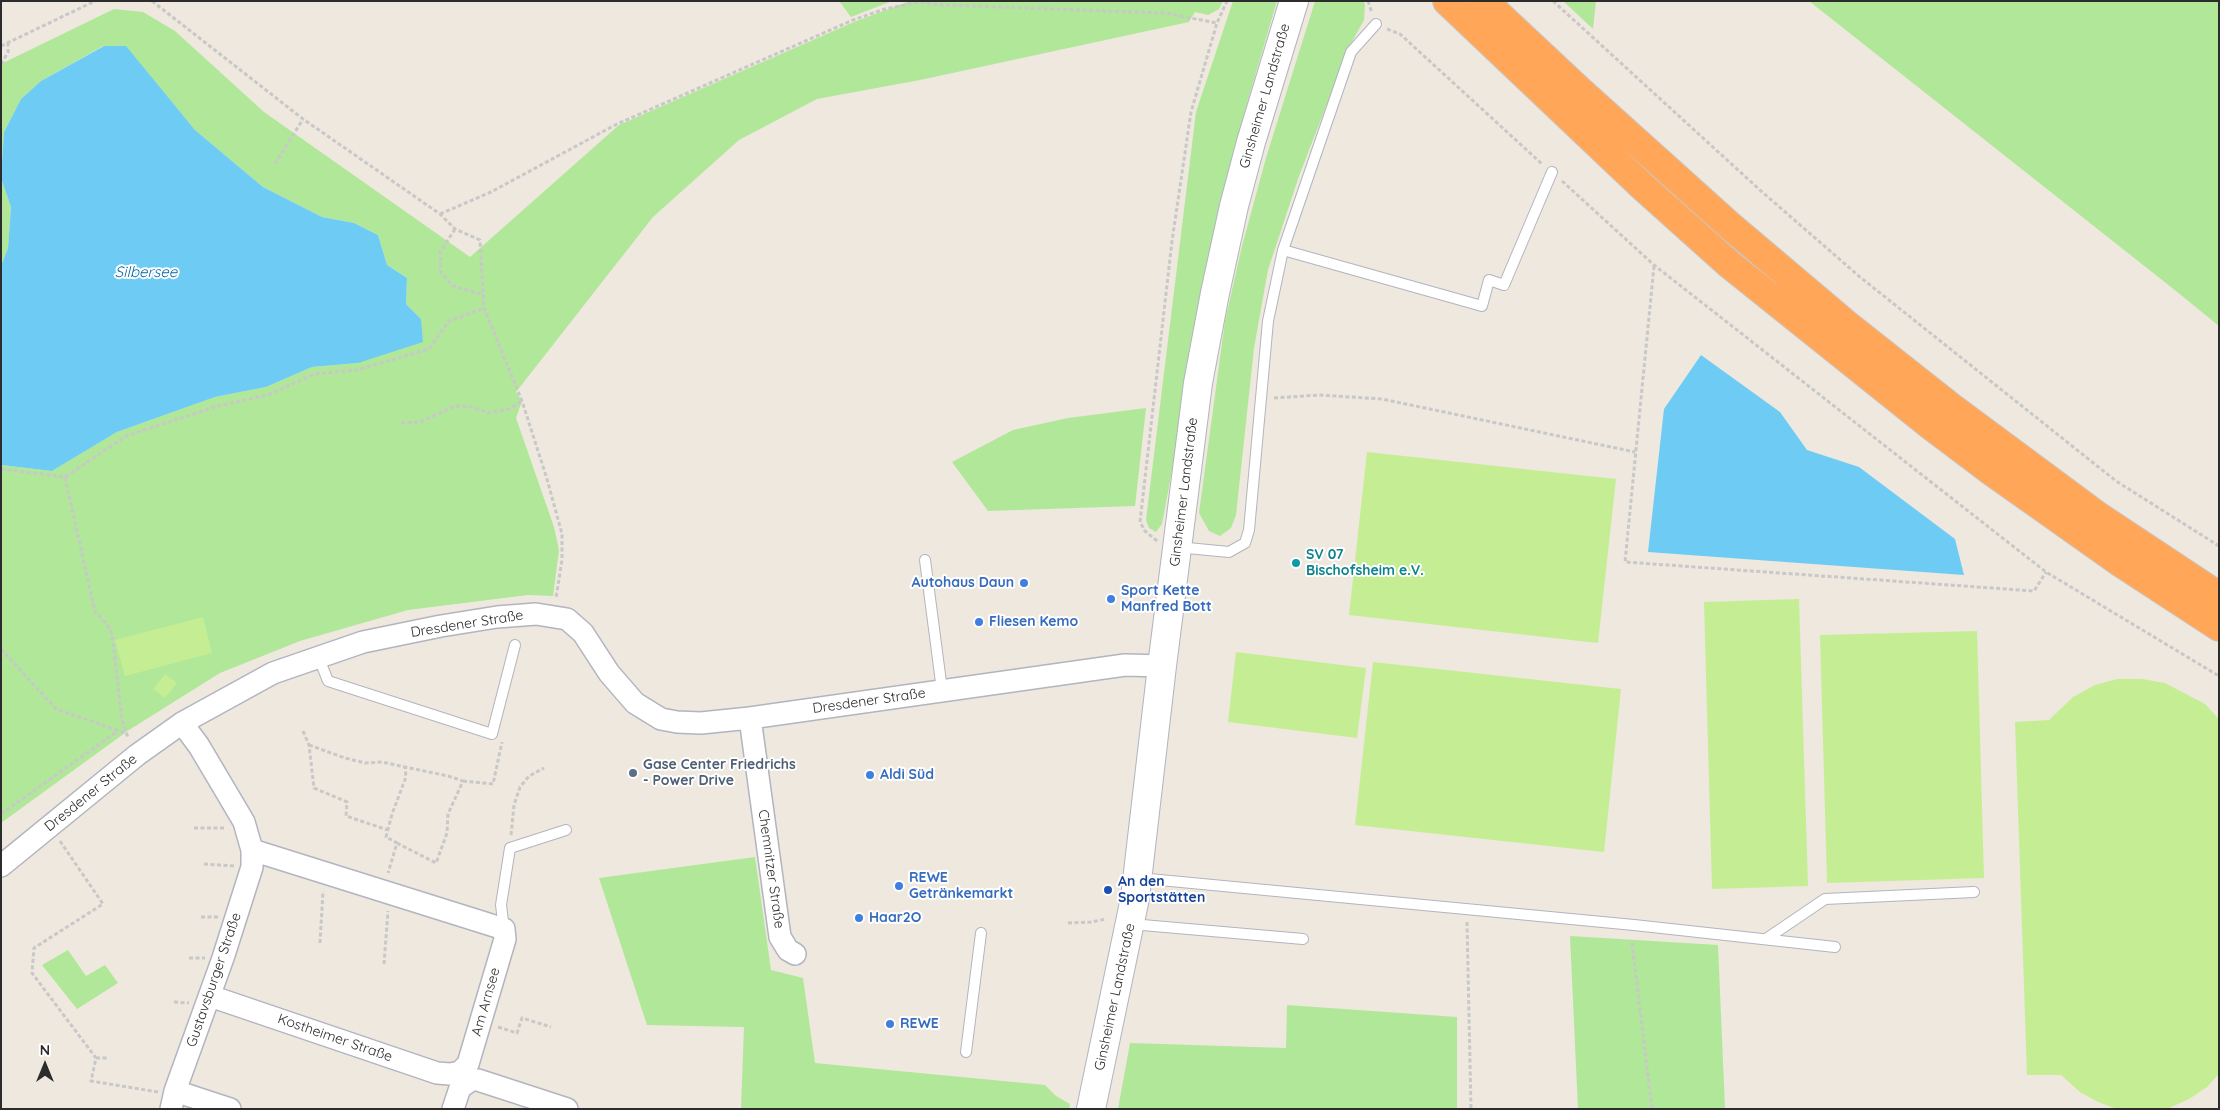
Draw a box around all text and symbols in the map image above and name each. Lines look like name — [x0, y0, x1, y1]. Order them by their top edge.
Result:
street label: Ginsheimer Landstraße — [1236, 22, 1294, 170]
water label: Silbersee — [115, 263, 177, 281]
street label: Ginsheimer Landstraße — [1167, 417, 1201, 567]
place label: SV 07 Bischofsheim e.V. — [1306, 547, 1424, 580]
marker: SV 07 Bischofsheim e.V. — [1290, 557, 1302, 569]
place label: Autohaus Daun — [912, 575, 1014, 591]
marker: Autohaus Daun — [1018, 577, 1030, 589]
place label: Sport Kette Manfred Bott — [1121, 583, 1212, 616]
marker: Sport Kette Manfred Bott — [1105, 593, 1117, 605]
street label: Dresdener Straße — [409, 607, 525, 641]
place label: Fliesen Kemo — [989, 614, 1078, 630]
marker: Fliesen Kemo — [973, 616, 985, 628]
street label: Dresdener Straße — [811, 685, 927, 717]
street label: Dresdener Straße — [41, 751, 141, 835]
place label: Gase Center Friedrichs - Power Drive — [643, 757, 796, 790]
marker: Gase Center Friedrichs - Power Drive — [627, 767, 639, 779]
place label: Aldi Süd — [880, 767, 934, 783]
marker: Aldi Süd — [864, 769, 876, 781]
street label: Chemnitzer Straße — [754, 808, 788, 930]
place label: REWE Getränkemarkt — [909, 870, 1013, 902]
place label: An den Sportstätten — [1118, 874, 1205, 906]
marker: REWE Getränkemarkt — [893, 880, 905, 892]
marker: An den Sportstätten — [1102, 884, 1114, 896]
place label: Haar2O — [869, 910, 921, 926]
street label: Gustavsburger Straße — [183, 911, 245, 1049]
marker: Haar2O — [853, 912, 865, 924]
street label: Ginsheimer Landstraße — [1091, 922, 1139, 1072]
street label: Am Arnsee — [468, 966, 504, 1038]
street label: Kostheimer Straße — [275, 1010, 395, 1066]
place label: REWE — [900, 1016, 939, 1032]
marker: REWE — [884, 1018, 896, 1030]
north arrow — [20, 1040, 70, 1090]
text: N — [40, 1041, 50, 1059]

